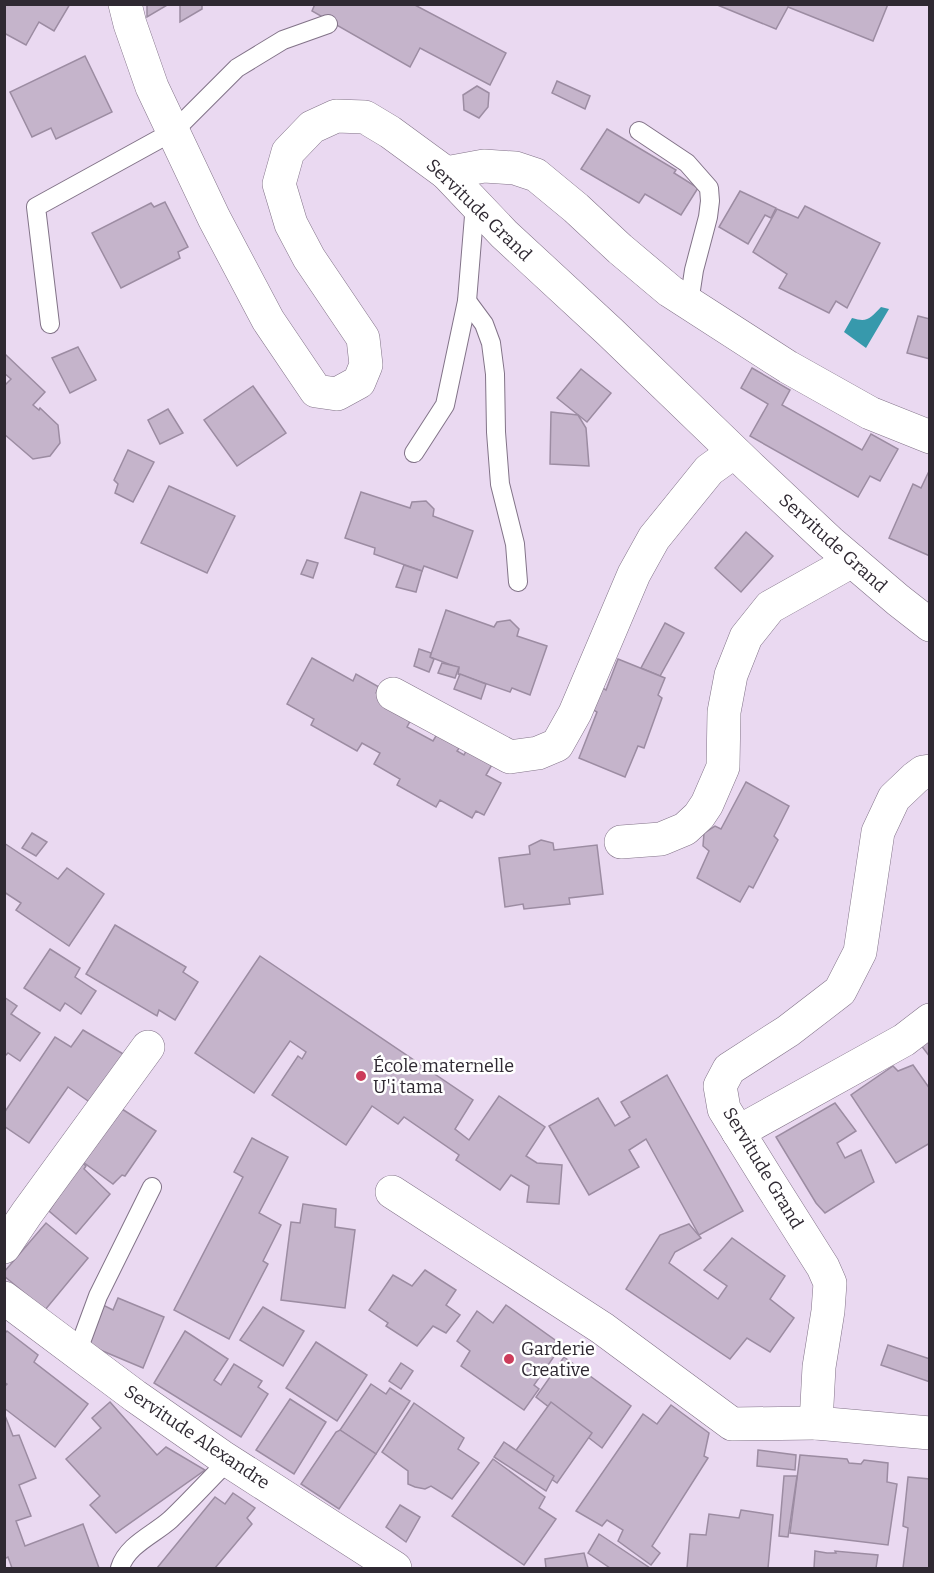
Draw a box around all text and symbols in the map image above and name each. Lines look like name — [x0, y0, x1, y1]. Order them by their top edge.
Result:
street label: Servitude Grand — [422, 154, 536, 266]
street label: Servitude Grand — [775, 489, 892, 597]
place label: École maternelle U'i tama — [373, 1054, 514, 1098]
marker: École maternelle U'i tama — [354, 1069, 368, 1083]
street label: Servitude Grand — [718, 1103, 808, 1233]
place label: Garderie Creative — [521, 1338, 595, 1381]
marker: Garderie Creative — [502, 1352, 516, 1366]
street label: Servitude Alexandre — [120, 1380, 274, 1494]

